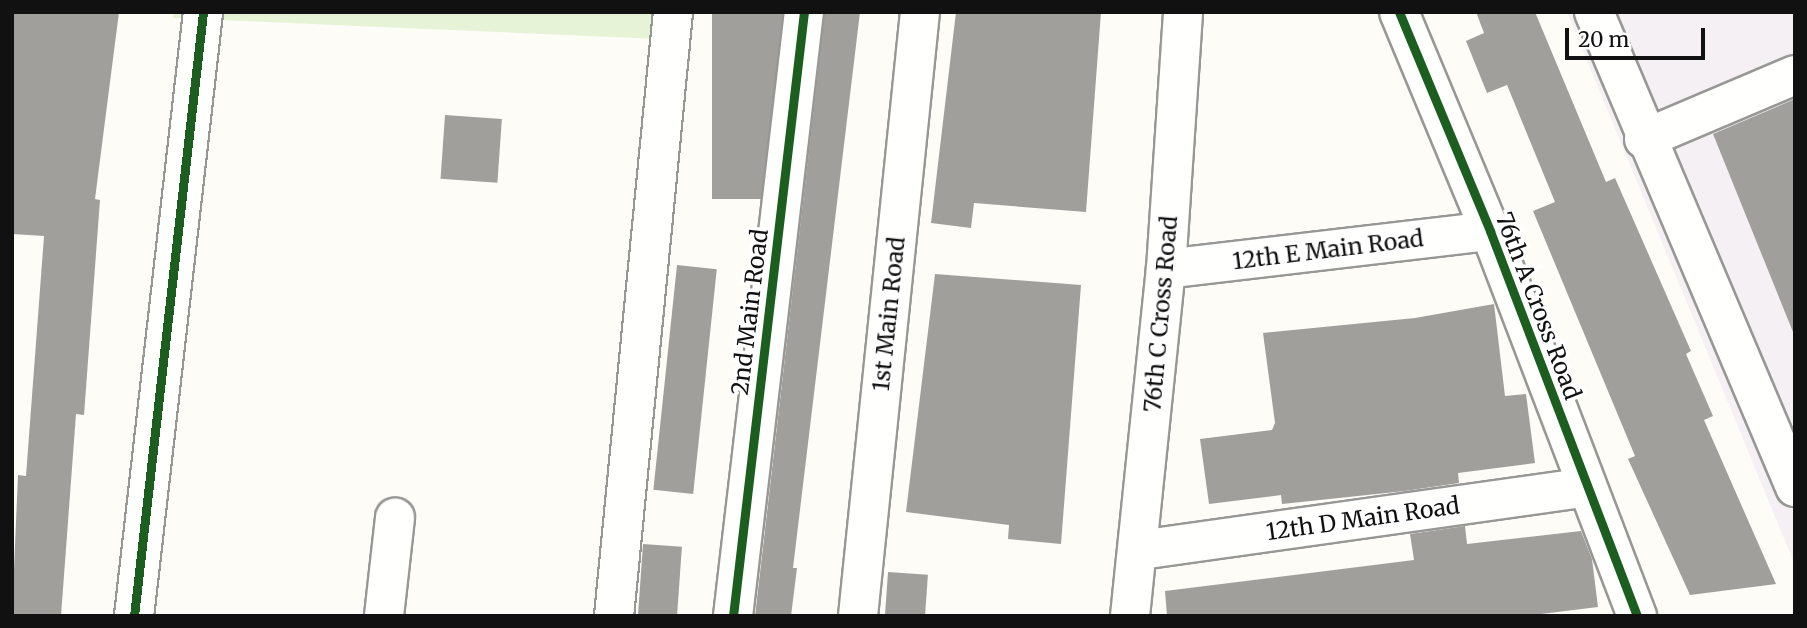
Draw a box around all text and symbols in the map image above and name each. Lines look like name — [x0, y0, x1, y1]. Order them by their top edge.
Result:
scale bar — [1569, 14, 1709, 58]
text: 20 m — [1578, 26, 1629, 53]
street label: 76th A Cross Road — [1490, 208, 1586, 404]
street label: 76th C Cross Road — [1139, 215, 1183, 413]
street label: 12th E Main Road — [1231, 225, 1425, 275]
street label: 2nd Main Road — [726, 227, 774, 397]
street label: 1st Main Road — [867, 235, 911, 393]
street label: 12th D Main Road — [1265, 492, 1461, 546]

